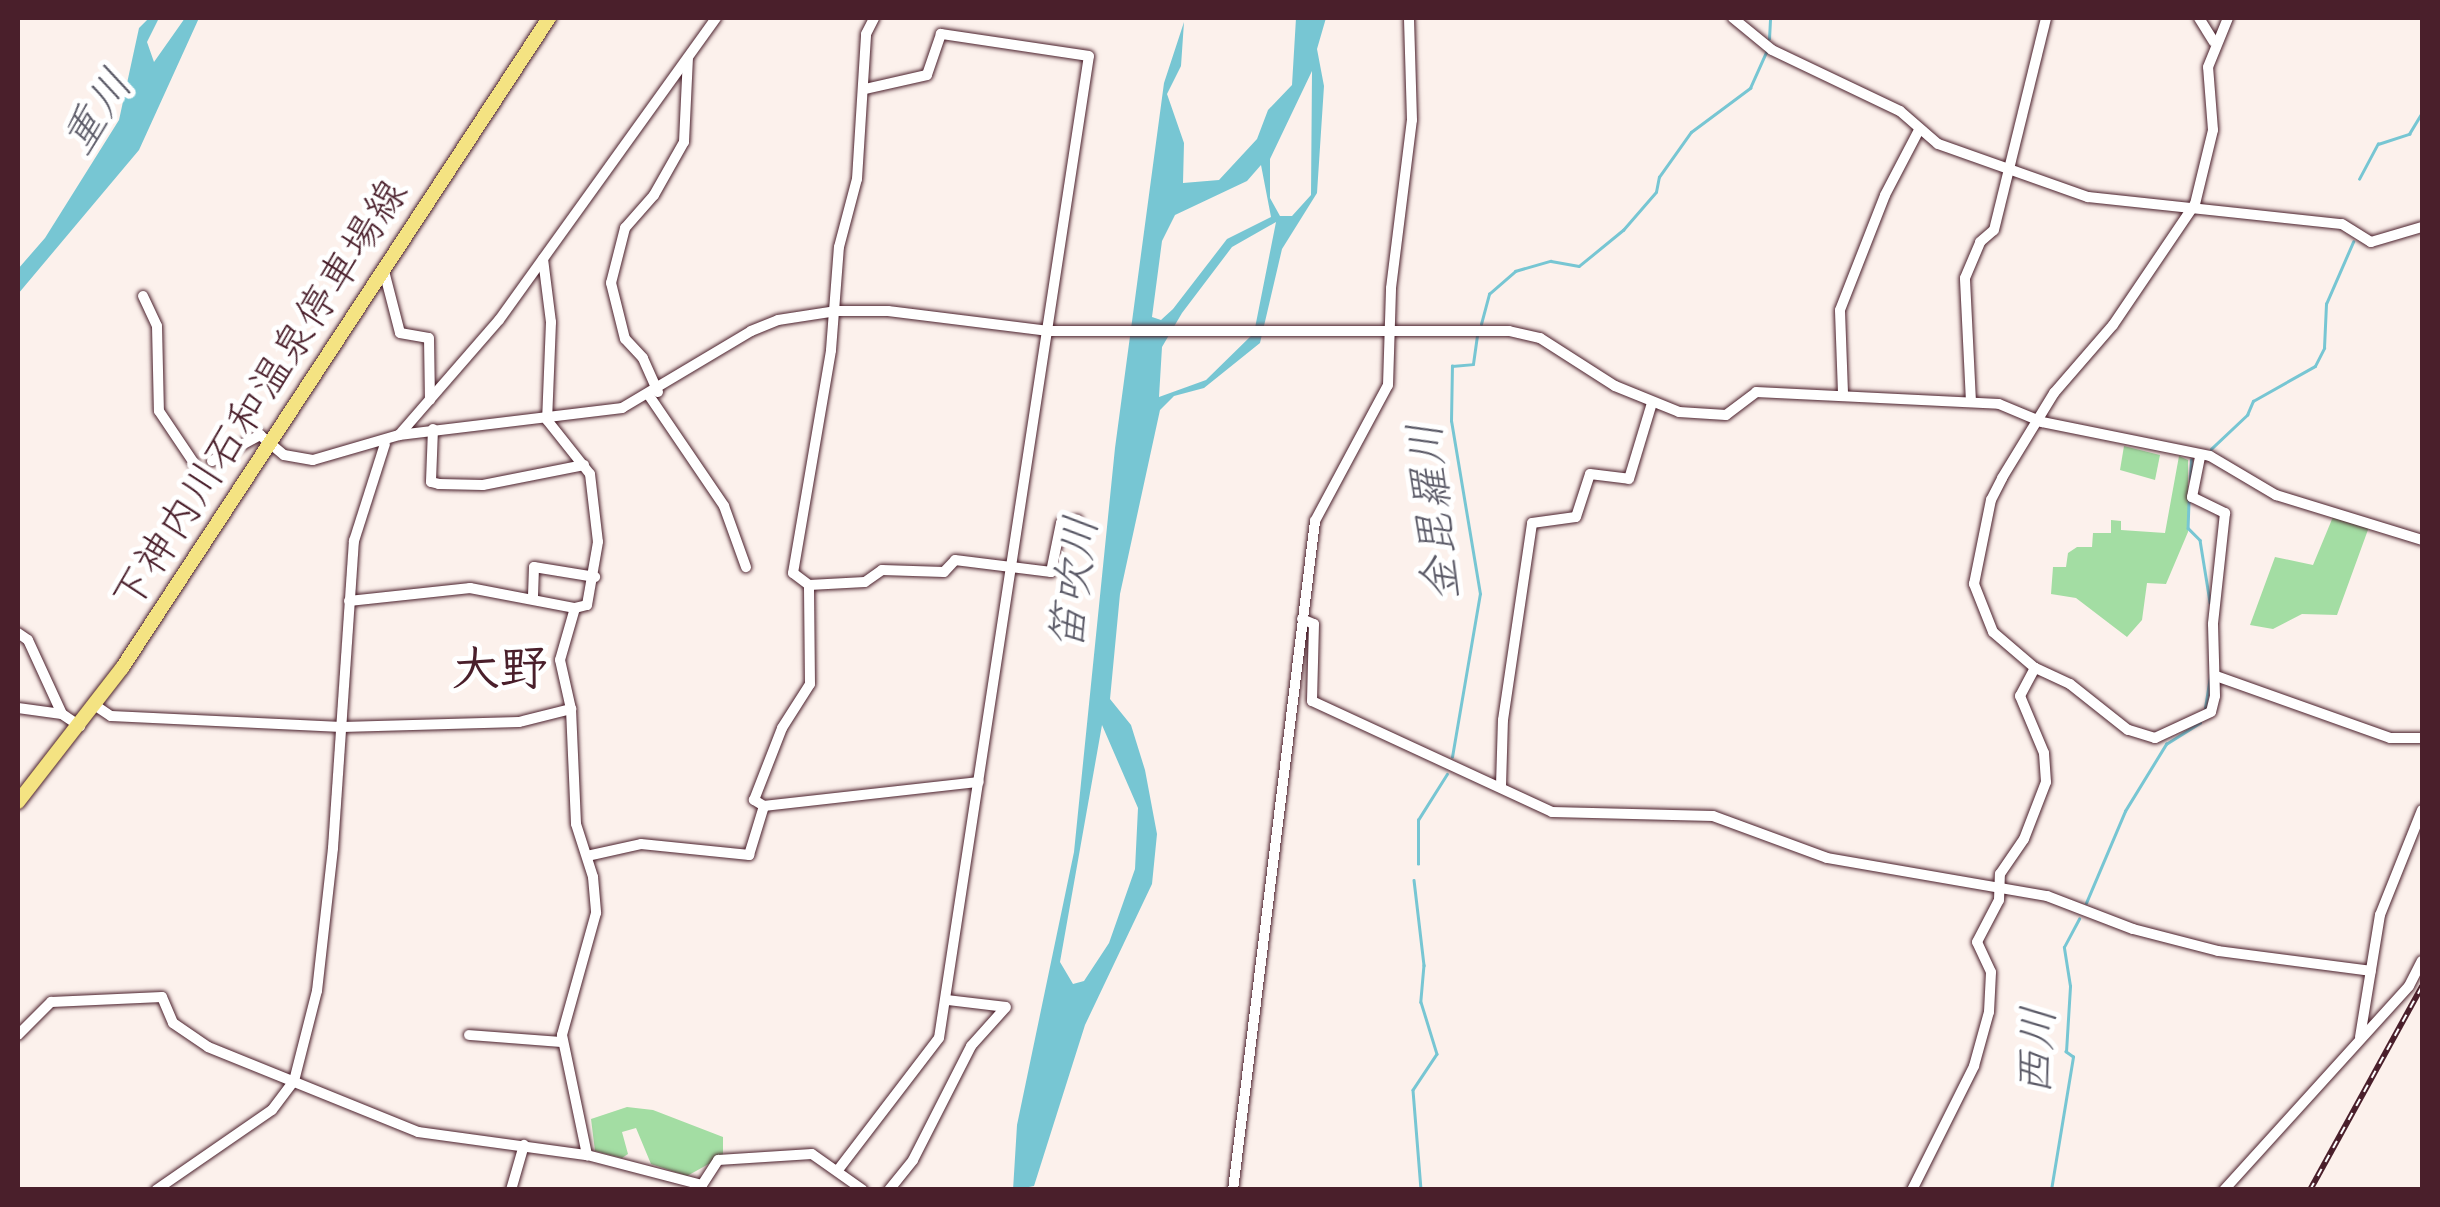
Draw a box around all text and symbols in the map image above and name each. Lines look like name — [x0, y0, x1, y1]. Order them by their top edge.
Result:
water label: 重川 — [50, 60, 144, 164]
street label: 下神内川石和温泉停車場線 — [102, 170, 418, 620]
water label: 金毘羅川 — [1398, 420, 1470, 604]
water label: 笛吹川 — [1039, 513, 1109, 653]
district label: 大野 — [452, 640, 548, 698]
water label: 西川 — [2008, 1005, 2066, 1097]

